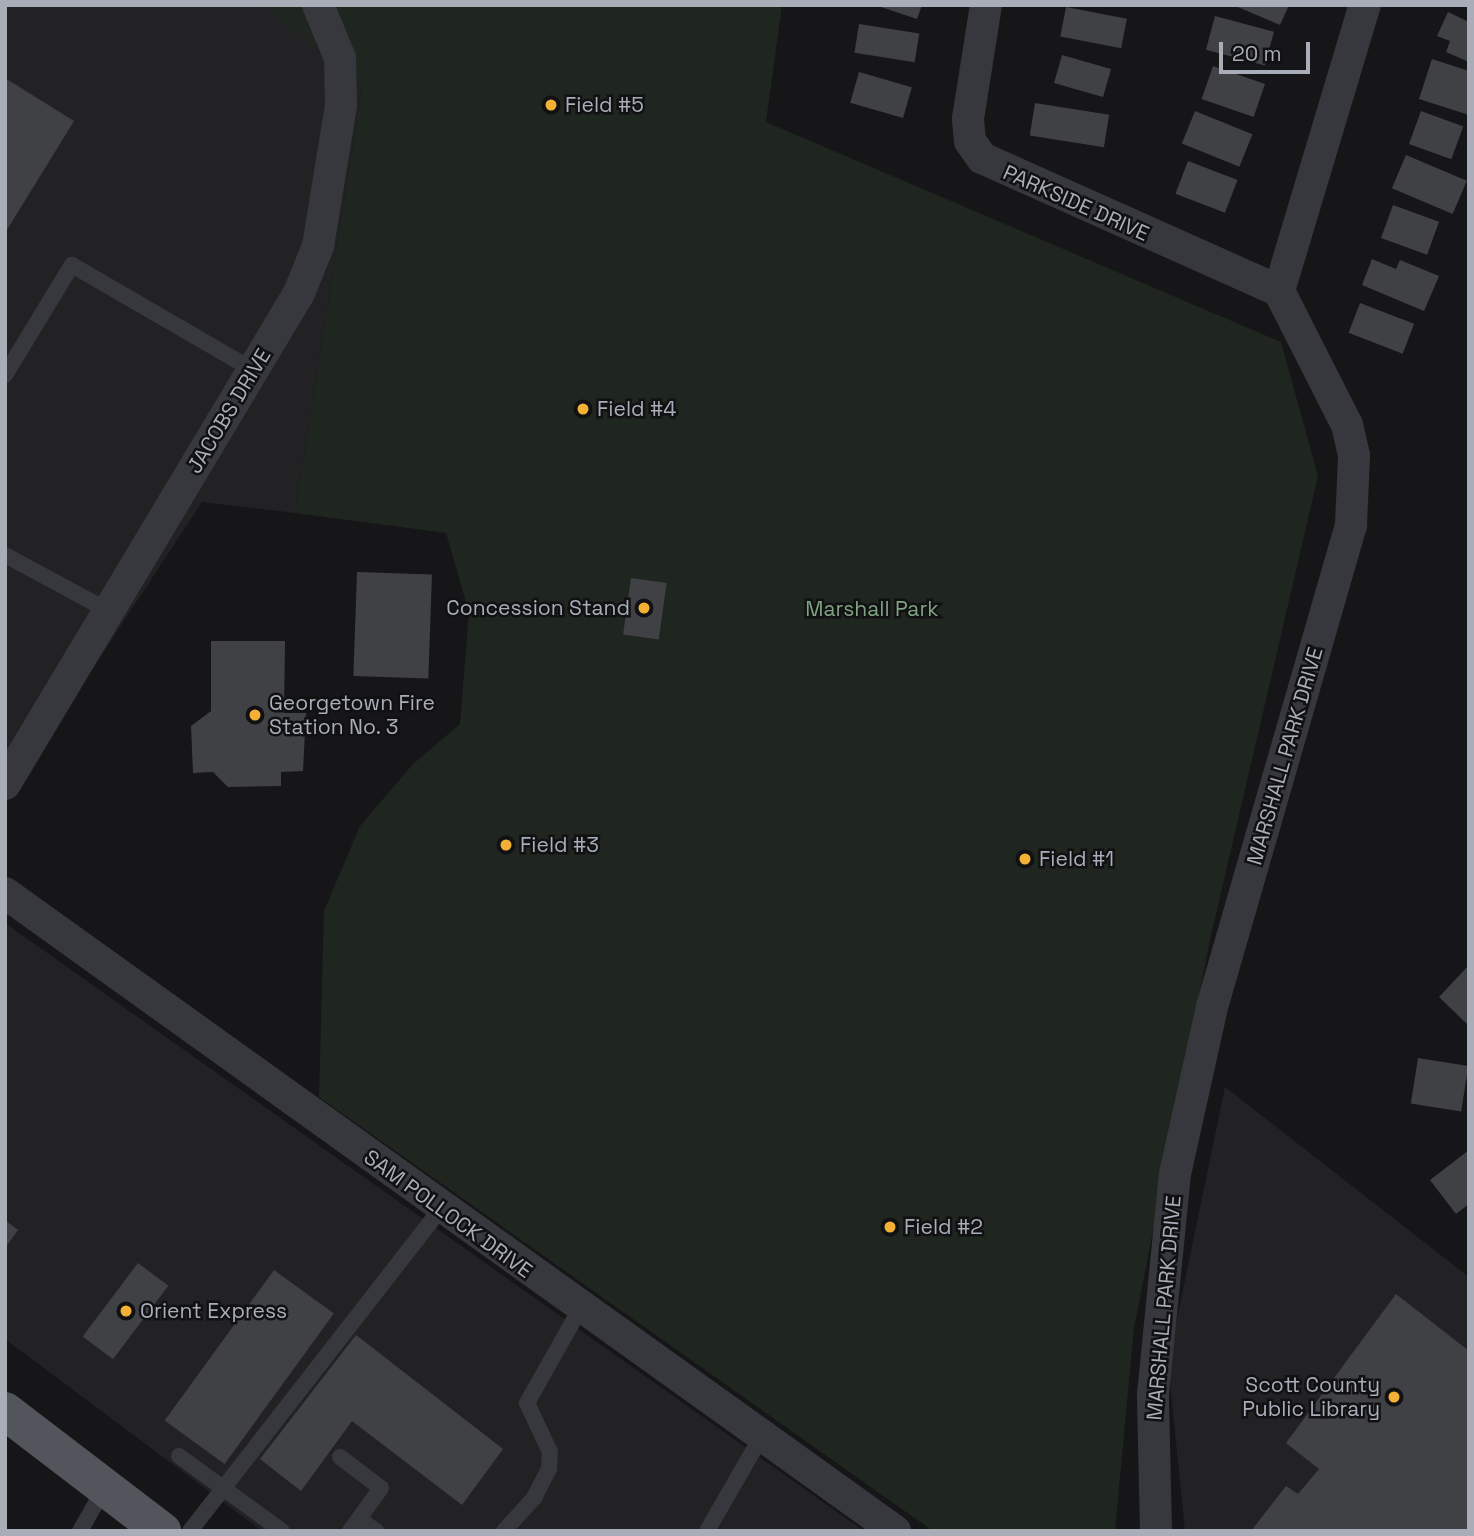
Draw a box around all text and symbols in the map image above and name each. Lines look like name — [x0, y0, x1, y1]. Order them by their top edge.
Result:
scale bar — [1222, 28, 1313, 72]
text: 20 m — [1232, 40, 1282, 67]
place label: Field #5 — [565, 92, 644, 118]
marker: Field #5 — [543, 97, 559, 113]
street label: PARKSIDE DRIVE — [999, 160, 1153, 246]
street label: JACOBS DRIVE — [182, 344, 276, 478]
place label: Field #4 — [597, 396, 676, 422]
marker: Field #4 — [575, 401, 591, 417]
place label: Concession Stand — [446, 595, 630, 621]
park label: Marshall Park — [805, 596, 939, 622]
marker: Concession Stand — [636, 600, 652, 616]
street label: MARSHALL PARK DRIVE — [1242, 644, 1328, 868]
place label: Georgetown Fire Station No. 3 — [269, 690, 435, 740]
marker: Georgetown Fire Station No. 3 — [247, 707, 263, 723]
place label: Field #3 — [520, 832, 599, 858]
marker: Field #3 — [498, 837, 514, 853]
place label: Field #1 — [1039, 846, 1114, 872]
marker: Field #1 — [1017, 851, 1033, 867]
street label: SAM POLLOCK DRIVE — [359, 1145, 537, 1283]
street label: MARSHALL PARK DRIVE — [1142, 1194, 1186, 1422]
place label: Field #2 — [904, 1214, 983, 1240]
marker: Field #2 — [882, 1219, 898, 1235]
place label: Orient Express — [140, 1298, 287, 1324]
marker: Orient Express — [118, 1303, 134, 1319]
place label: Scott County Public Library — [1242, 1372, 1380, 1422]
marker: Scott County Public Library — [1386, 1389, 1402, 1405]

